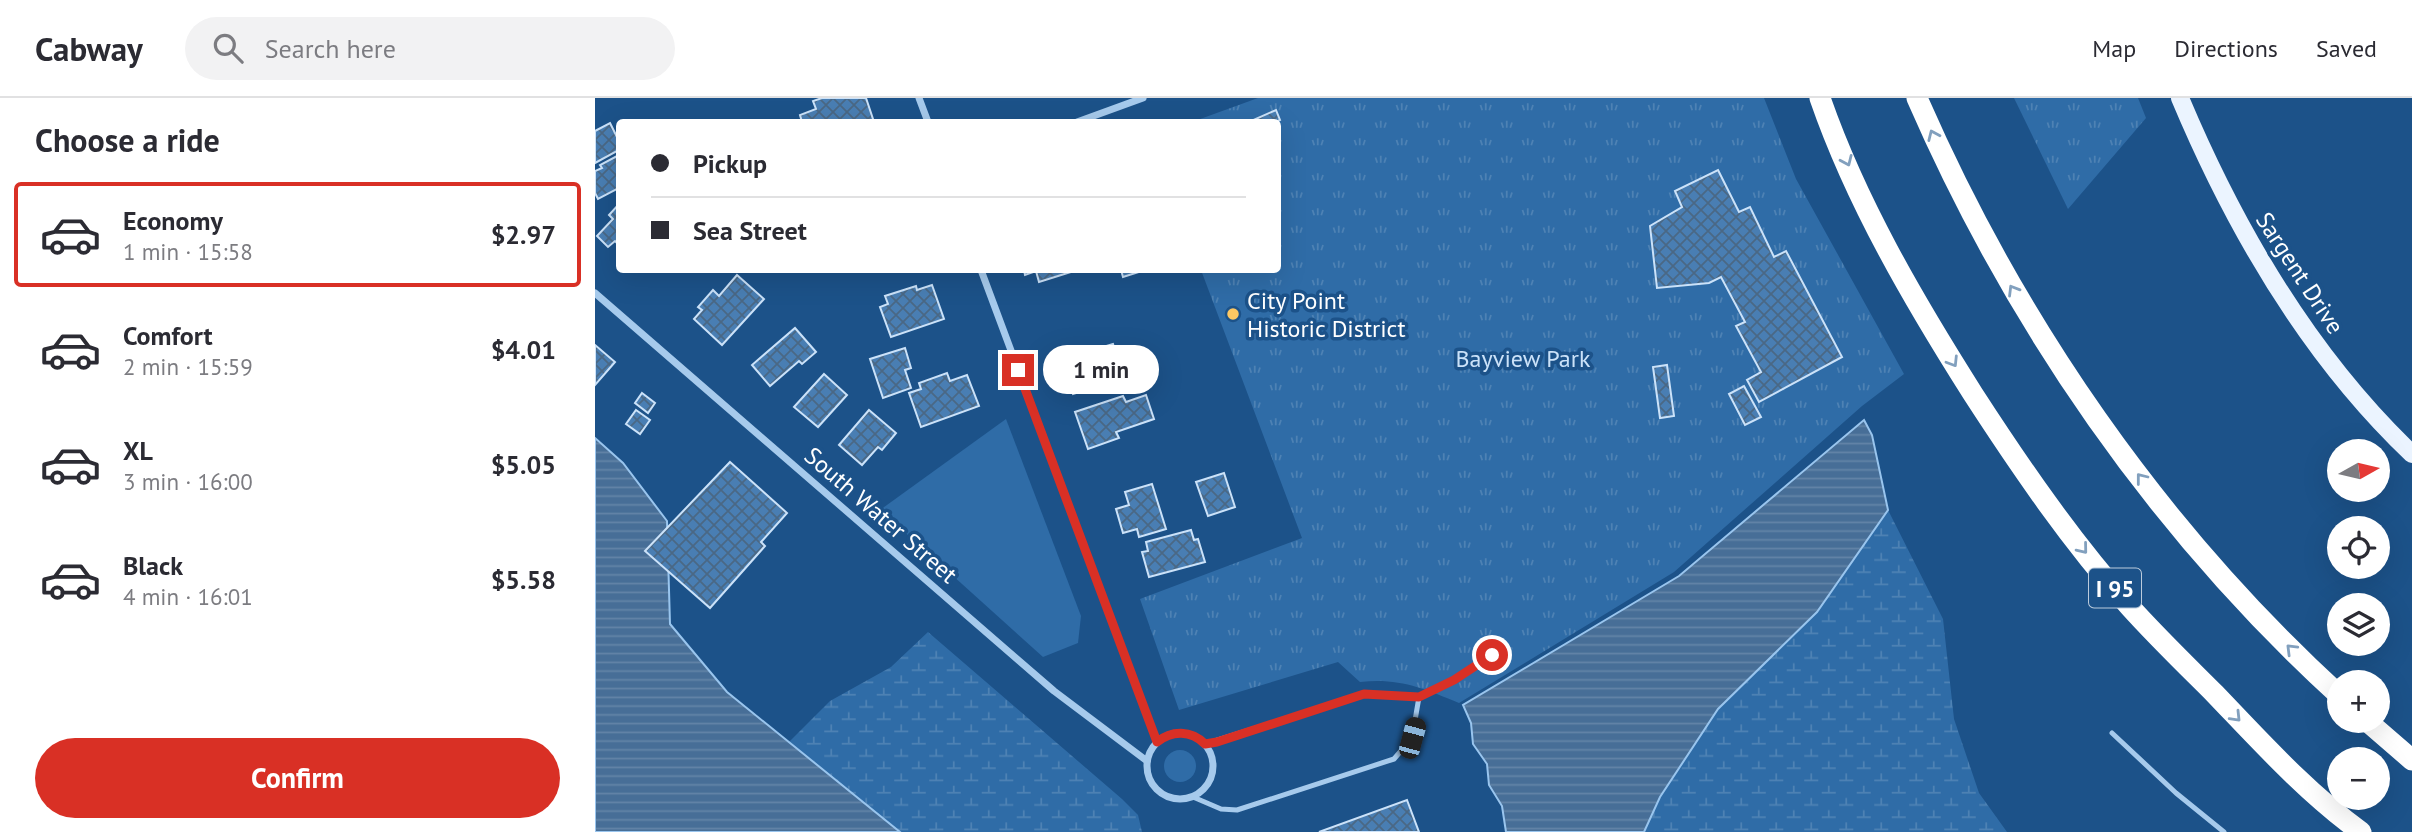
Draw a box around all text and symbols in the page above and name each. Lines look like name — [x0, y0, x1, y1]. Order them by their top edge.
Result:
search box — [185, 17, 675, 80]
text: Cabway — [35, 27, 143, 70]
icon: search — [209, 29, 247, 67]
text: Search here — [265, 32, 396, 65]
text: Map — [2092, 33, 2136, 64]
text: Directions — [2174, 33, 2278, 64]
text: Saved — [2316, 33, 2377, 64]
text: Choose a ride — [35, 119, 220, 161]
one-way arrow — [1927, 130, 1941, 142]
text: Pickup — [693, 147, 767, 180]
one-way arrow — [1839, 154, 1853, 166]
icon: car — [39, 203, 102, 266]
text: Economy — [123, 204, 223, 237]
street label: Sargent Drive — [2249, 206, 2351, 340]
text: Sea Street — [693, 214, 807, 247]
text: $2.97 — [491, 218, 556, 251]
text: 1 min · 15:58 — [123, 237, 253, 266]
place label: City Point Historic District — [1247, 285, 1406, 344]
one-way arrow — [2008, 285, 2021, 298]
marker: City Point Historic District — [1225, 306, 1241, 322]
icon: car — [39, 318, 102, 381]
text: Comfort — [123, 319, 213, 352]
text: $4.01 — [491, 333, 556, 366]
park label: Bayview Park — [1456, 343, 1591, 374]
callout: 1 min — [1043, 345, 1158, 394]
text: 2 min · 15:59 — [123, 352, 253, 381]
route end — [1002, 354, 1034, 386]
text: 1 min — [1073, 355, 1129, 384]
one-way arrow — [1945, 355, 1958, 368]
icon: car — [39, 433, 102, 496]
text: XL — [123, 434, 153, 467]
north arrow — [2327, 439, 2391, 502]
map controls — [2327, 439, 2390, 810]
street label: South Water Street — [798, 440, 964, 590]
text: $5.05 — [491, 448, 556, 481]
text: 3 min · 16:00 — [123, 467, 253, 496]
one-way arrow — [2136, 473, 2149, 485]
button: locate — [2327, 516, 2390, 579]
one-way arrow — [2075, 540, 2087, 553]
icon: car — [39, 548, 102, 611]
text: Black — [123, 549, 183, 582]
text: $5.58 — [491, 563, 556, 596]
road number: I 95 — [2089, 568, 2141, 608]
text: 4 min · 16:01 — [123, 582, 253, 611]
button: layers — [2327, 593, 2390, 656]
route start — [1476, 639, 1508, 671]
one-way arrow — [2286, 644, 2299, 657]
button: + — [2327, 670, 2390, 733]
one-way arrow — [2228, 709, 2241, 722]
car — [1397, 715, 1428, 761]
button: Confirm — [35, 738, 560, 818]
button: − — [2327, 747, 2390, 810]

